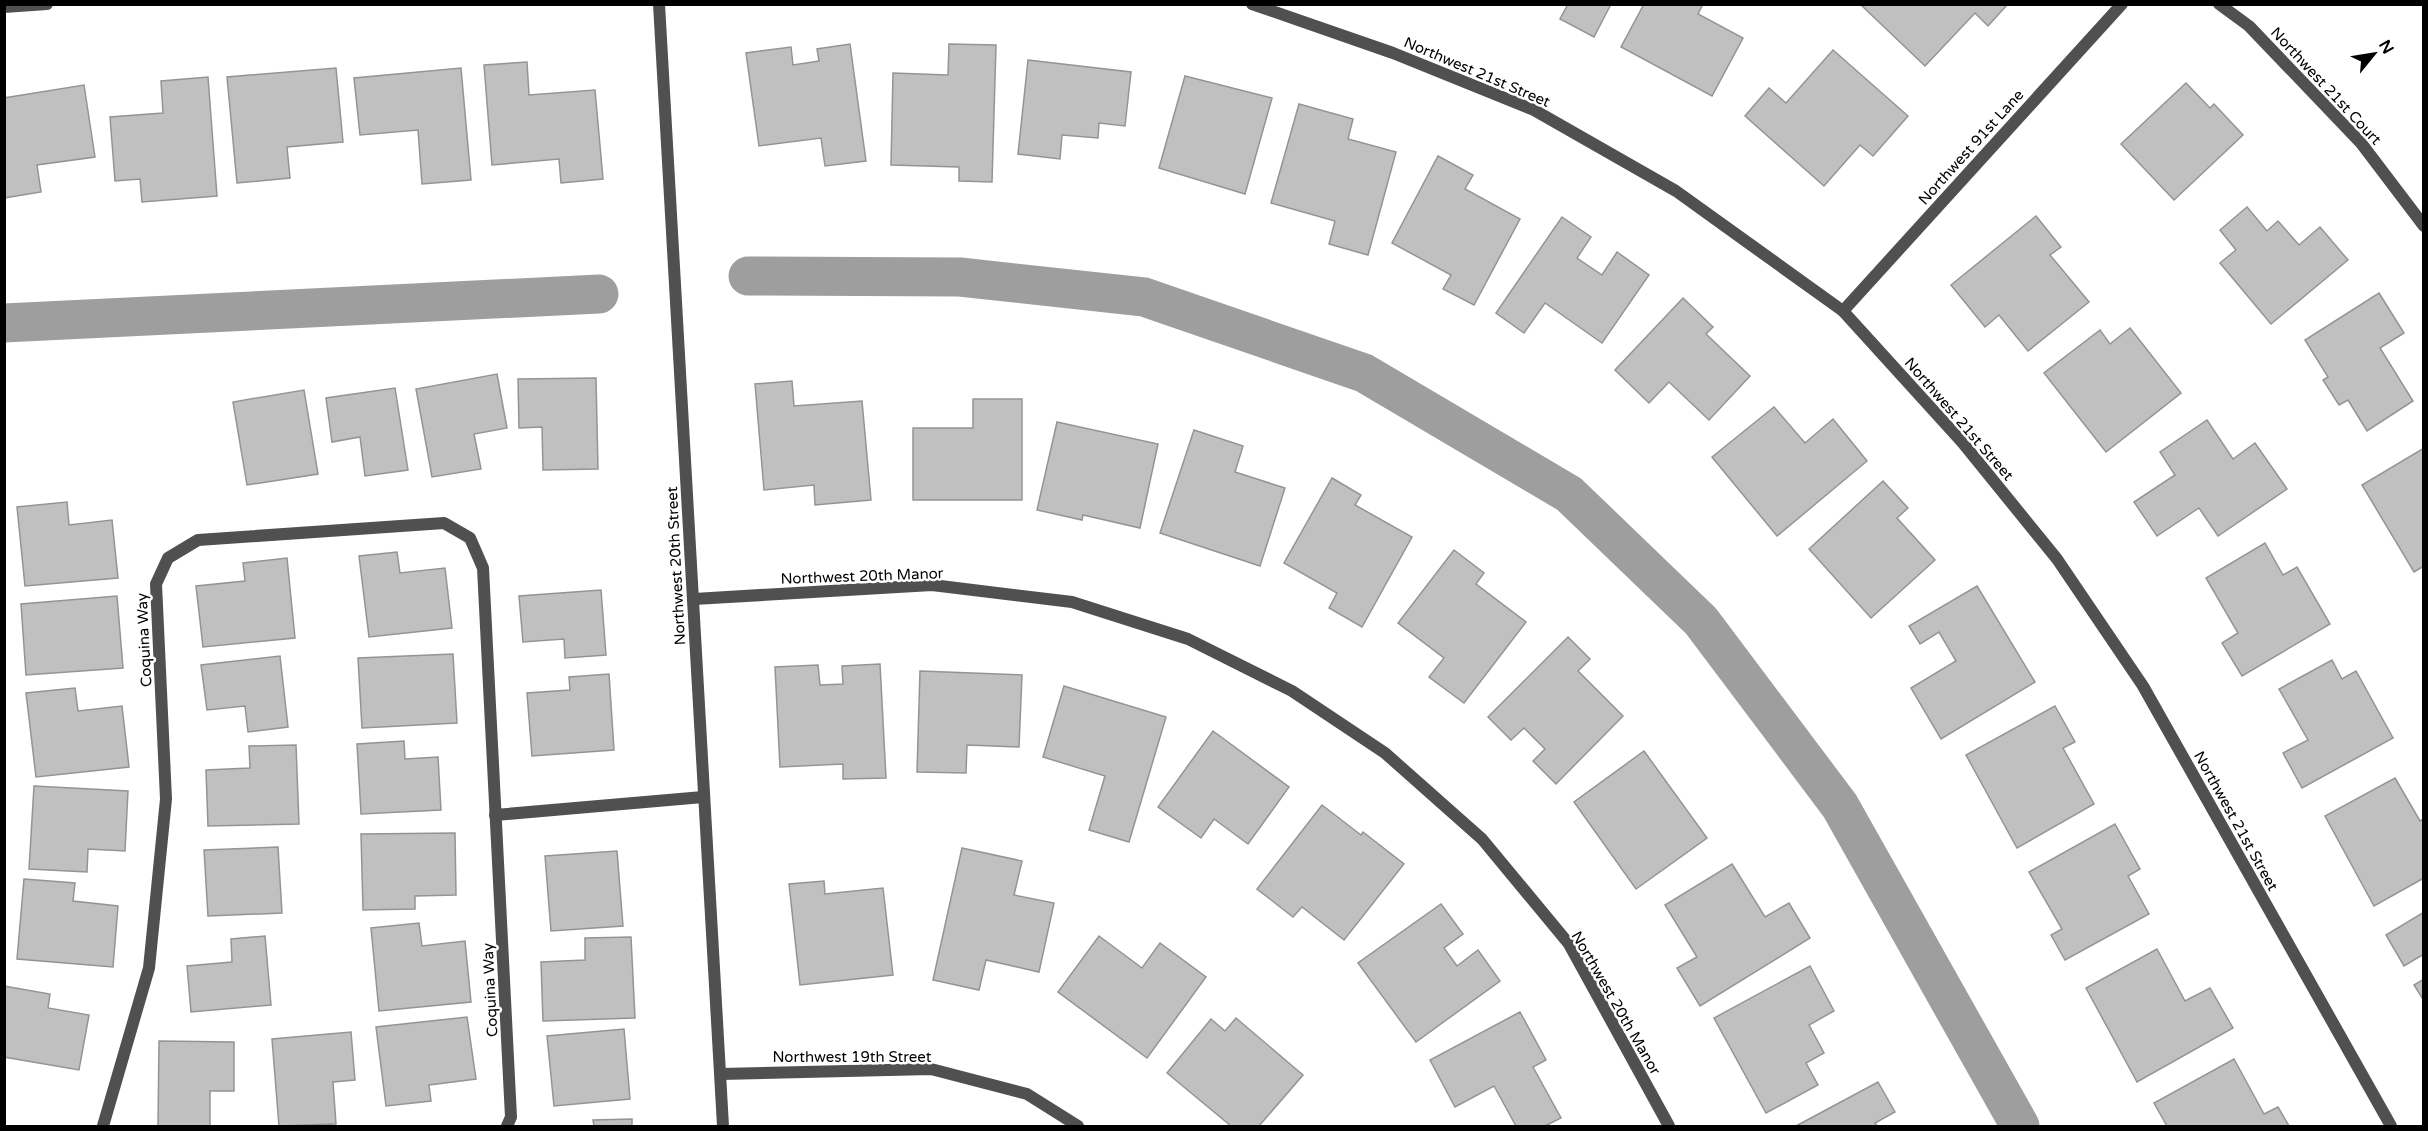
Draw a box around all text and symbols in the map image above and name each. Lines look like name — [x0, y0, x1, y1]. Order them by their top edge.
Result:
street label: Northwest 21st Court — [2267, 24, 2385, 148]
north arrow — [2344, 24, 2404, 84]
street label: Northwest 21st Street — [1401, 33, 1553, 111]
street label: Northwest 91st Lane — [1915, 86, 2027, 208]
street label: Northwest 21st Street — [1901, 354, 2017, 484]
street label: Northwest 20th Street — [663, 486, 689, 646]
street label: Northwest 20th Manor — [780, 564, 944, 588]
street label: Coquina Way — [133, 593, 155, 687]
street label: Northwest 21st Street — [2190, 748, 2282, 894]
street label: Northwest 20th Manor — [1567, 928, 1665, 1078]
street label: Coquina Way — [479, 943, 501, 1037]
street label: Northwest 19th Street — [773, 1048, 932, 1066]

